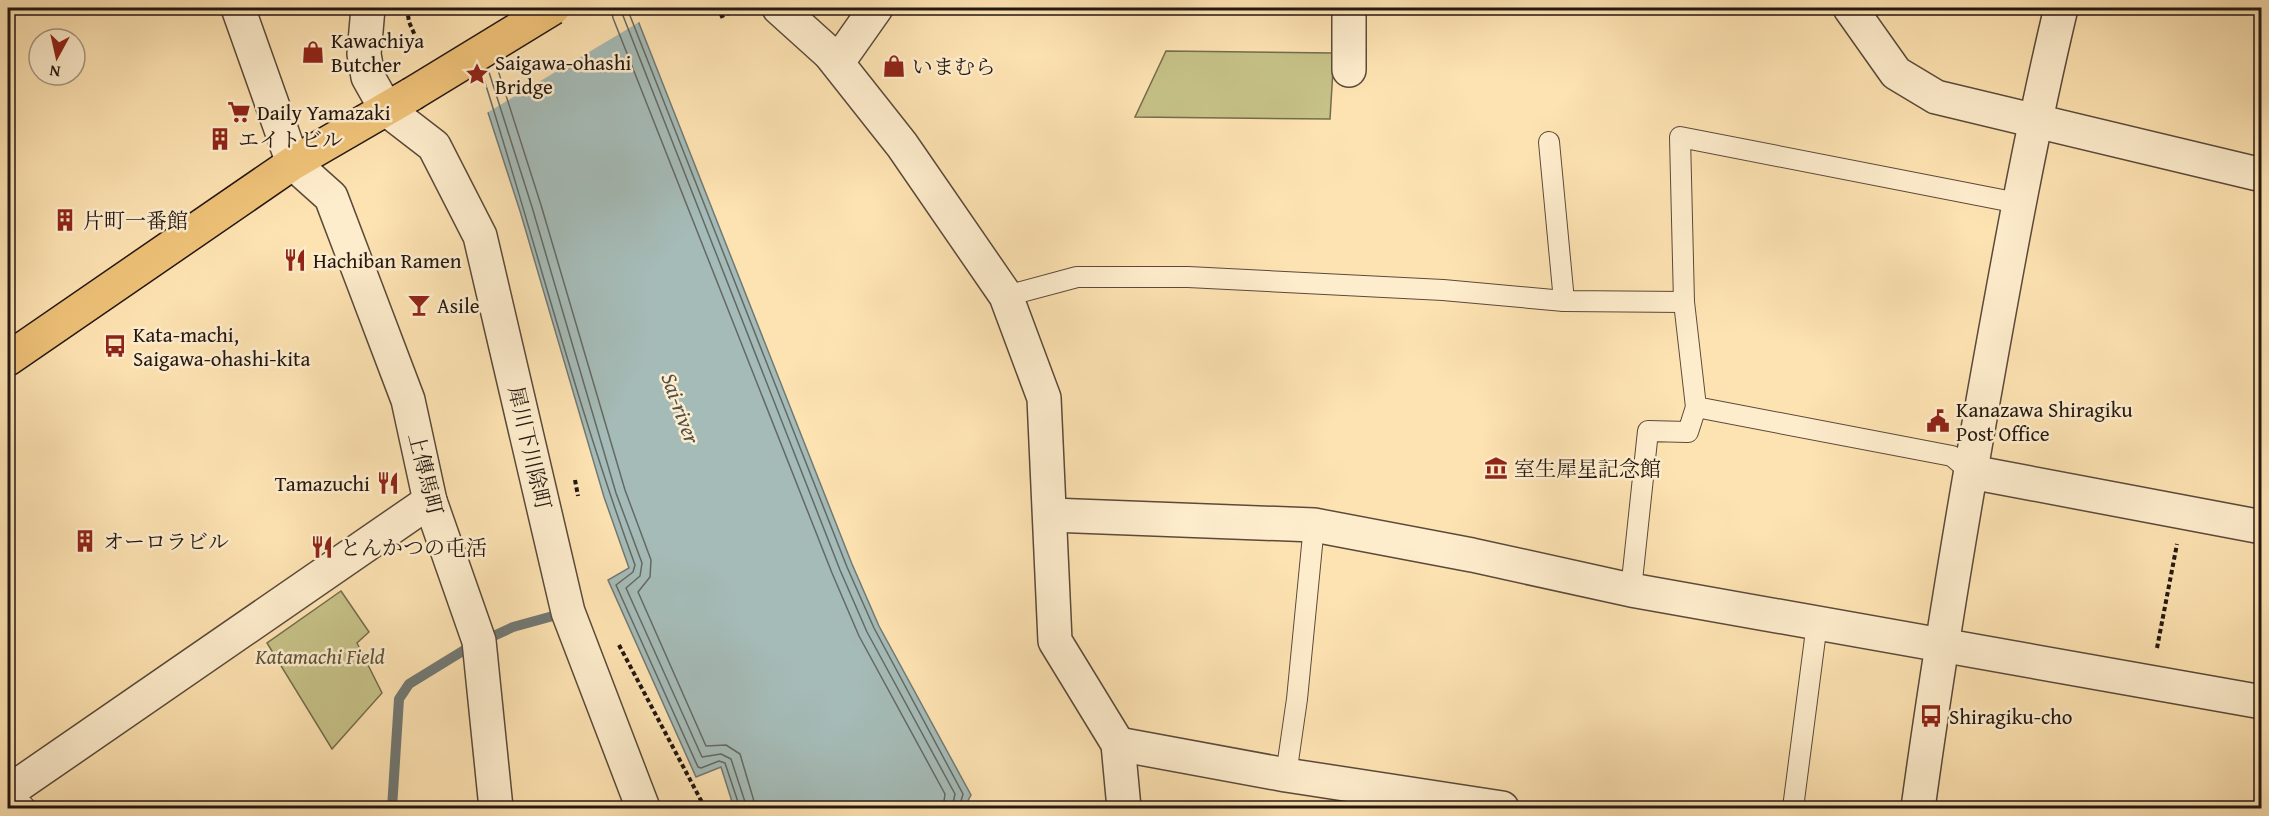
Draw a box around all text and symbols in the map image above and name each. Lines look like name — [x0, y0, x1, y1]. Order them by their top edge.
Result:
place label: Kawachiya Butcher — [331, 25, 424, 80]
north arrow — [27, 27, 87, 87]
shop icon: Kawachiya Butcher — [300, 39, 326, 65]
place label: Saigawa-ohashi Bridge — [495, 47, 631, 102]
place label: いまむら — [912, 51, 996, 82]
shop icon: いまむら — [881, 53, 907, 79]
text: N — [48, 59, 62, 84]
place icon: Saigawa-ohashi Bridge — [464, 61, 490, 87]
place label: Daily Yamazaki — [257, 97, 391, 128]
supermarket icon: Daily Yamazaki — [226, 99, 252, 125]
place label: エイトビル — [238, 124, 343, 155]
building icon: エイトビル — [207, 126, 233, 152]
place label: 片町一番館 — [83, 205, 188, 236]
building icon: 片町一番館 — [52, 207, 78, 233]
place label: Hachiban Ramen — [313, 245, 462, 276]
restaurant icon: Hachiban Ramen — [282, 247, 308, 273]
place label: Asile — [437, 290, 480, 321]
bar icon: Asile — [406, 292, 432, 318]
place label: Kata-machi, Saigawa-ohashi-kita — [133, 319, 310, 374]
bus stop icon: Kata-machi, Saigawa-ohashi-kita — [102, 333, 128, 359]
water label: Sai-river — [653, 368, 709, 449]
street label: 犀川下川除町 — [501, 383, 559, 513]
place label: Kanazawa Shiragiku Post Office — [1956, 394, 2133, 449]
public building icon: Kanazawa Shiragiku Post Office — [1925, 408, 1951, 434]
street label: 上傳馬町 — [401, 429, 451, 519]
place label: 室生犀星記念館 — [1514, 453, 1661, 484]
museum icon: 室生犀星記念館 — [1483, 455, 1509, 481]
place label: Tamazuchi — [275, 468, 370, 499]
restaurant icon: Tamazuchi — [375, 470, 401, 496]
place label: オーロラビル — [103, 526, 229, 557]
building icon: オーロラビル — [72, 528, 98, 554]
place label: とんかつの屯活 — [340, 532, 487, 563]
restaurant icon: とんかつの屯活 — [309, 534, 335, 560]
park label: Katamachi Field — [254, 641, 385, 672]
place label: Shiragiku-cho — [1949, 701, 2072, 732]
bus stop icon: Shiragiku-cho — [1918, 703, 1944, 729]

